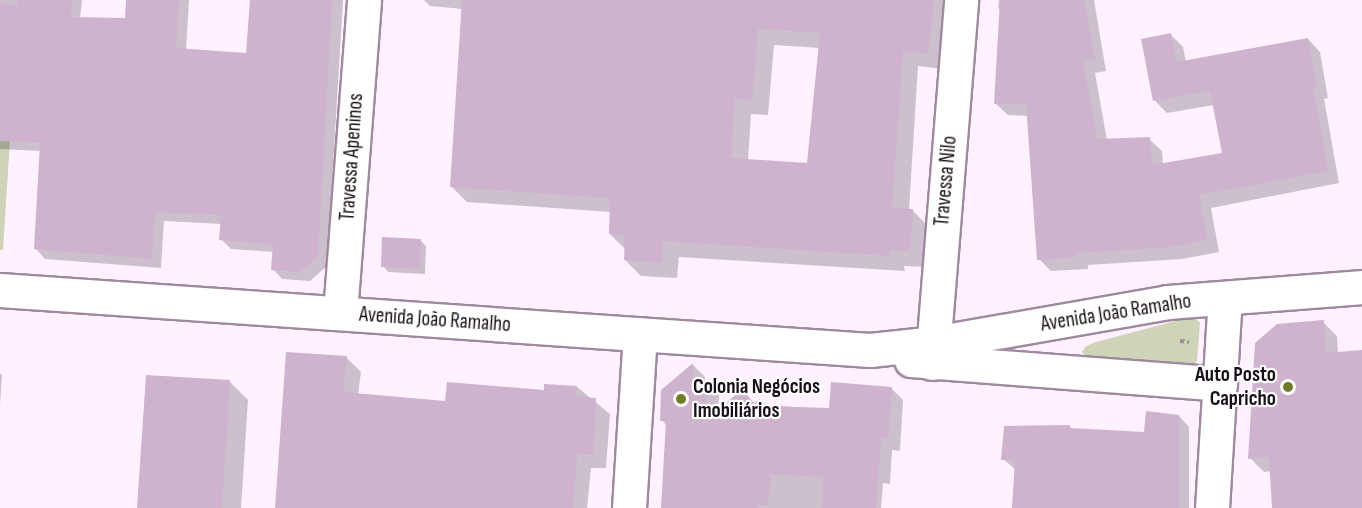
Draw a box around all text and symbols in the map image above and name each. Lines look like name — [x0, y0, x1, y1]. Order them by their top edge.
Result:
street label: Travessa Apeninos — [335, 92, 369, 222]
street label: Travessa Nilo — [930, 135, 962, 227]
street label: Avenida João Ramalho — [1039, 289, 1193, 337]
street label: Avenida João Ramalho — [358, 302, 512, 338]
place label: Auto Posto Capricho — [1195, 362, 1276, 412]
place label: Colonia Negócios Imobiliários — [693, 374, 820, 424]
marker: Auto Posto Capricho — [1281, 380, 1295, 394]
marker: Colonia Negócios Imobiliários — [674, 392, 688, 406]

